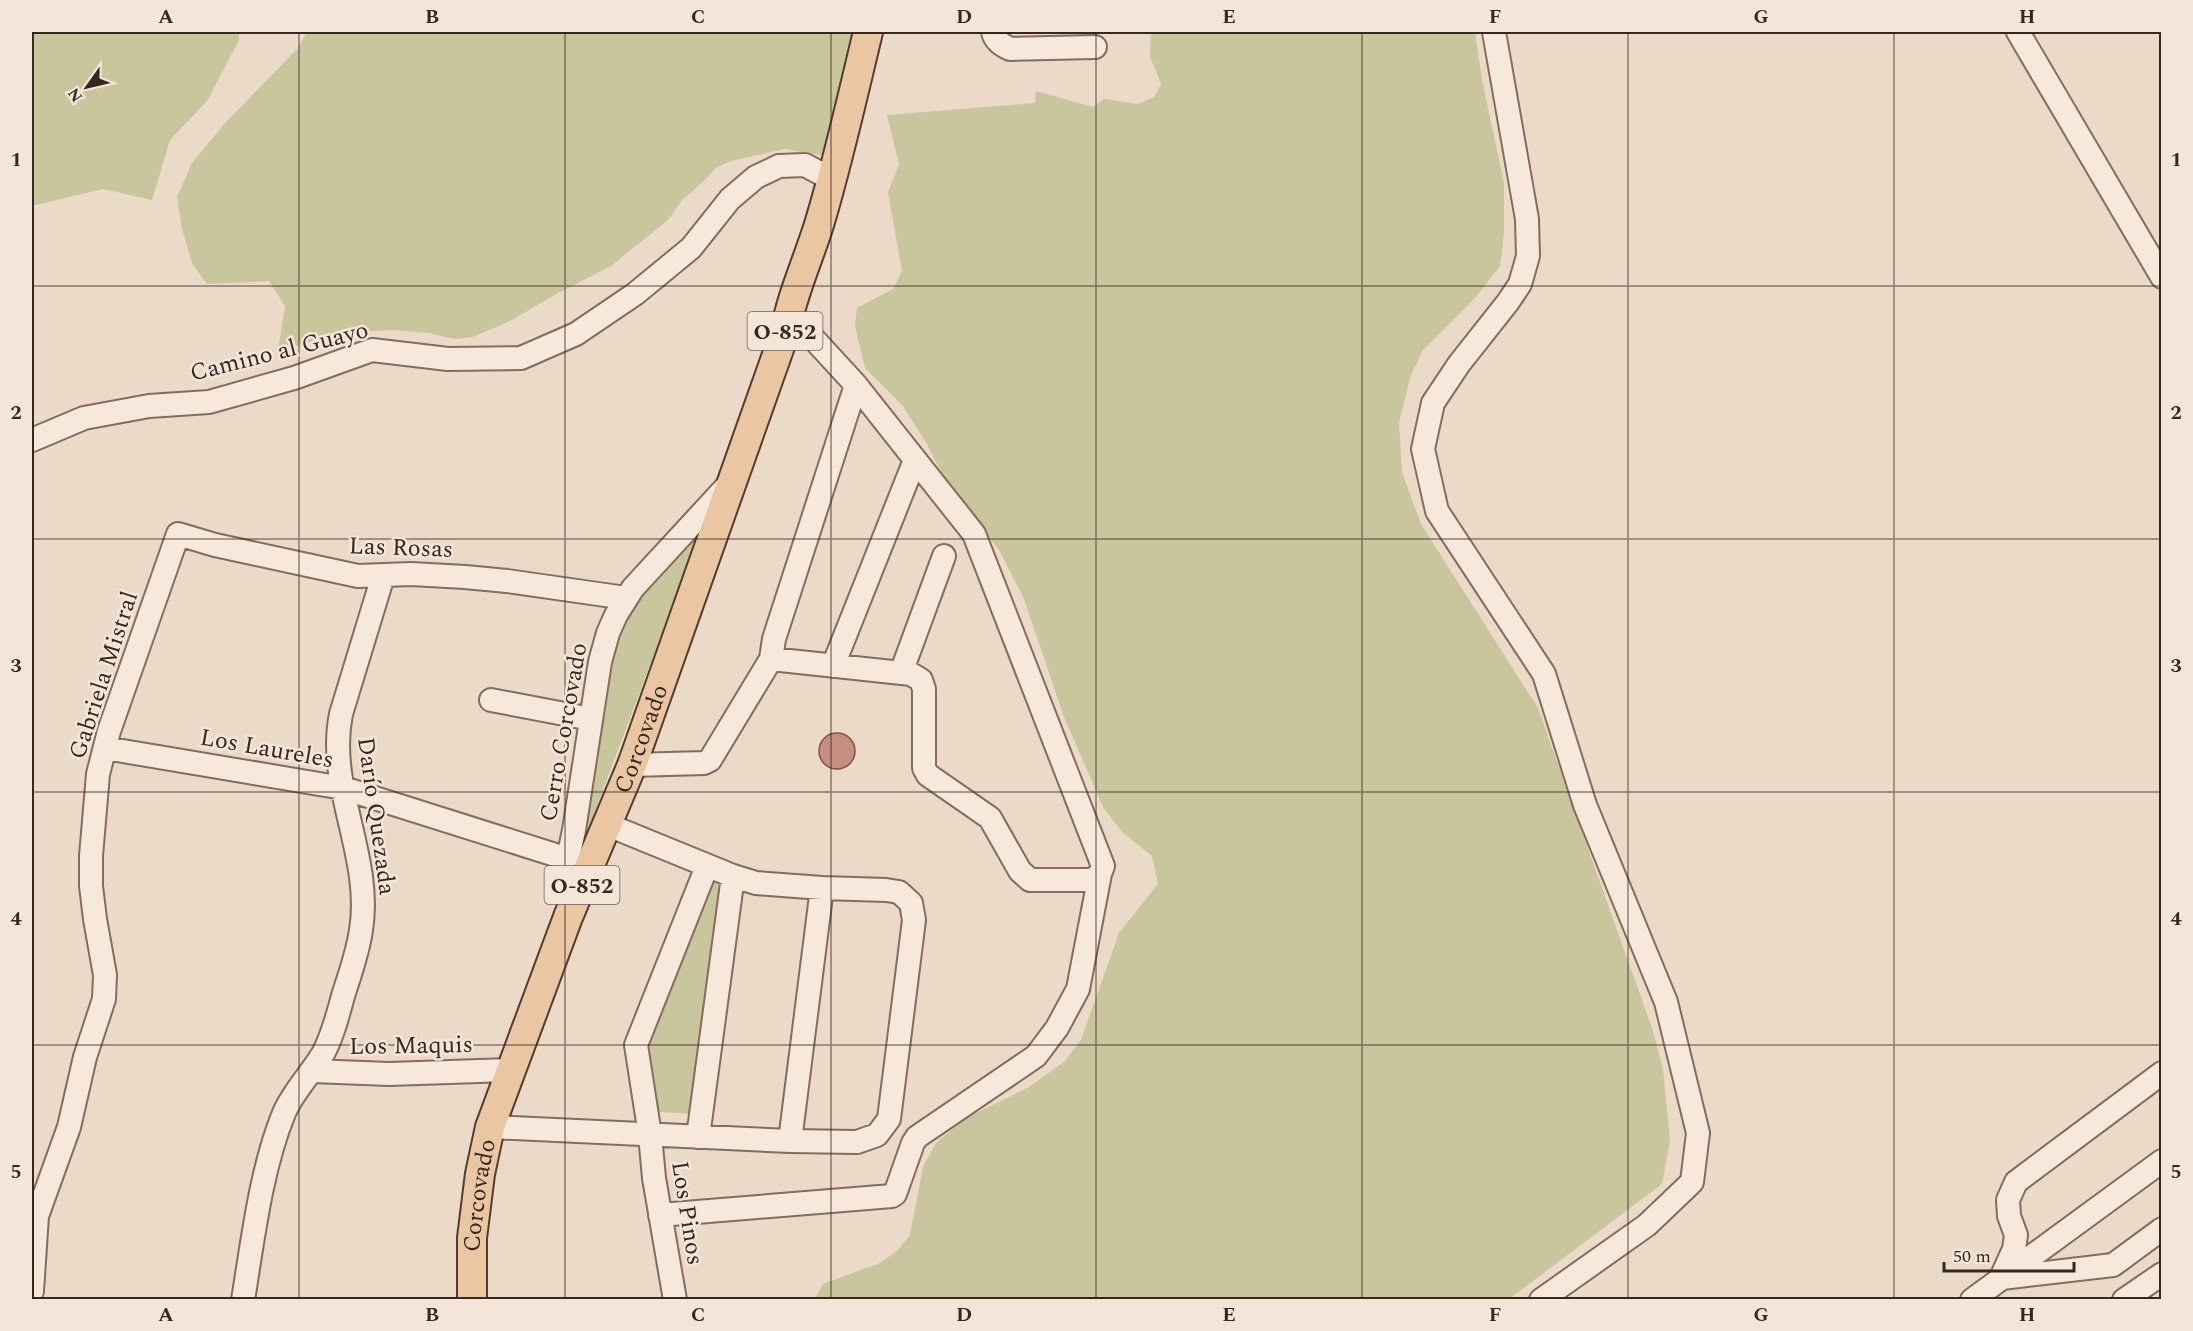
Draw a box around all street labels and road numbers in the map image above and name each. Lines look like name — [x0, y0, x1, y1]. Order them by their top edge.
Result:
street label: Camino al Guayo — [186, 312, 372, 392]
road number: O-852 — [748, 312, 822, 350]
street label: Las Rosas — [348, 528, 454, 568]
street label: Gabriela Mistral — [60, 587, 148, 764]
street label: Cerro Corcovado — [531, 640, 597, 824]
street label: Corcovado — [605, 680, 678, 800]
street label: Los Laureles — [197, 720, 336, 778]
street label: Darío Quezada — [347, 735, 405, 898]
road number: O-852 — [544, 866, 620, 904]
street label: Los Maquis — [349, 1027, 473, 1065]
street label: Corcovado — [455, 1136, 506, 1252]
street label: Los Pinos — [661, 1159, 713, 1268]

